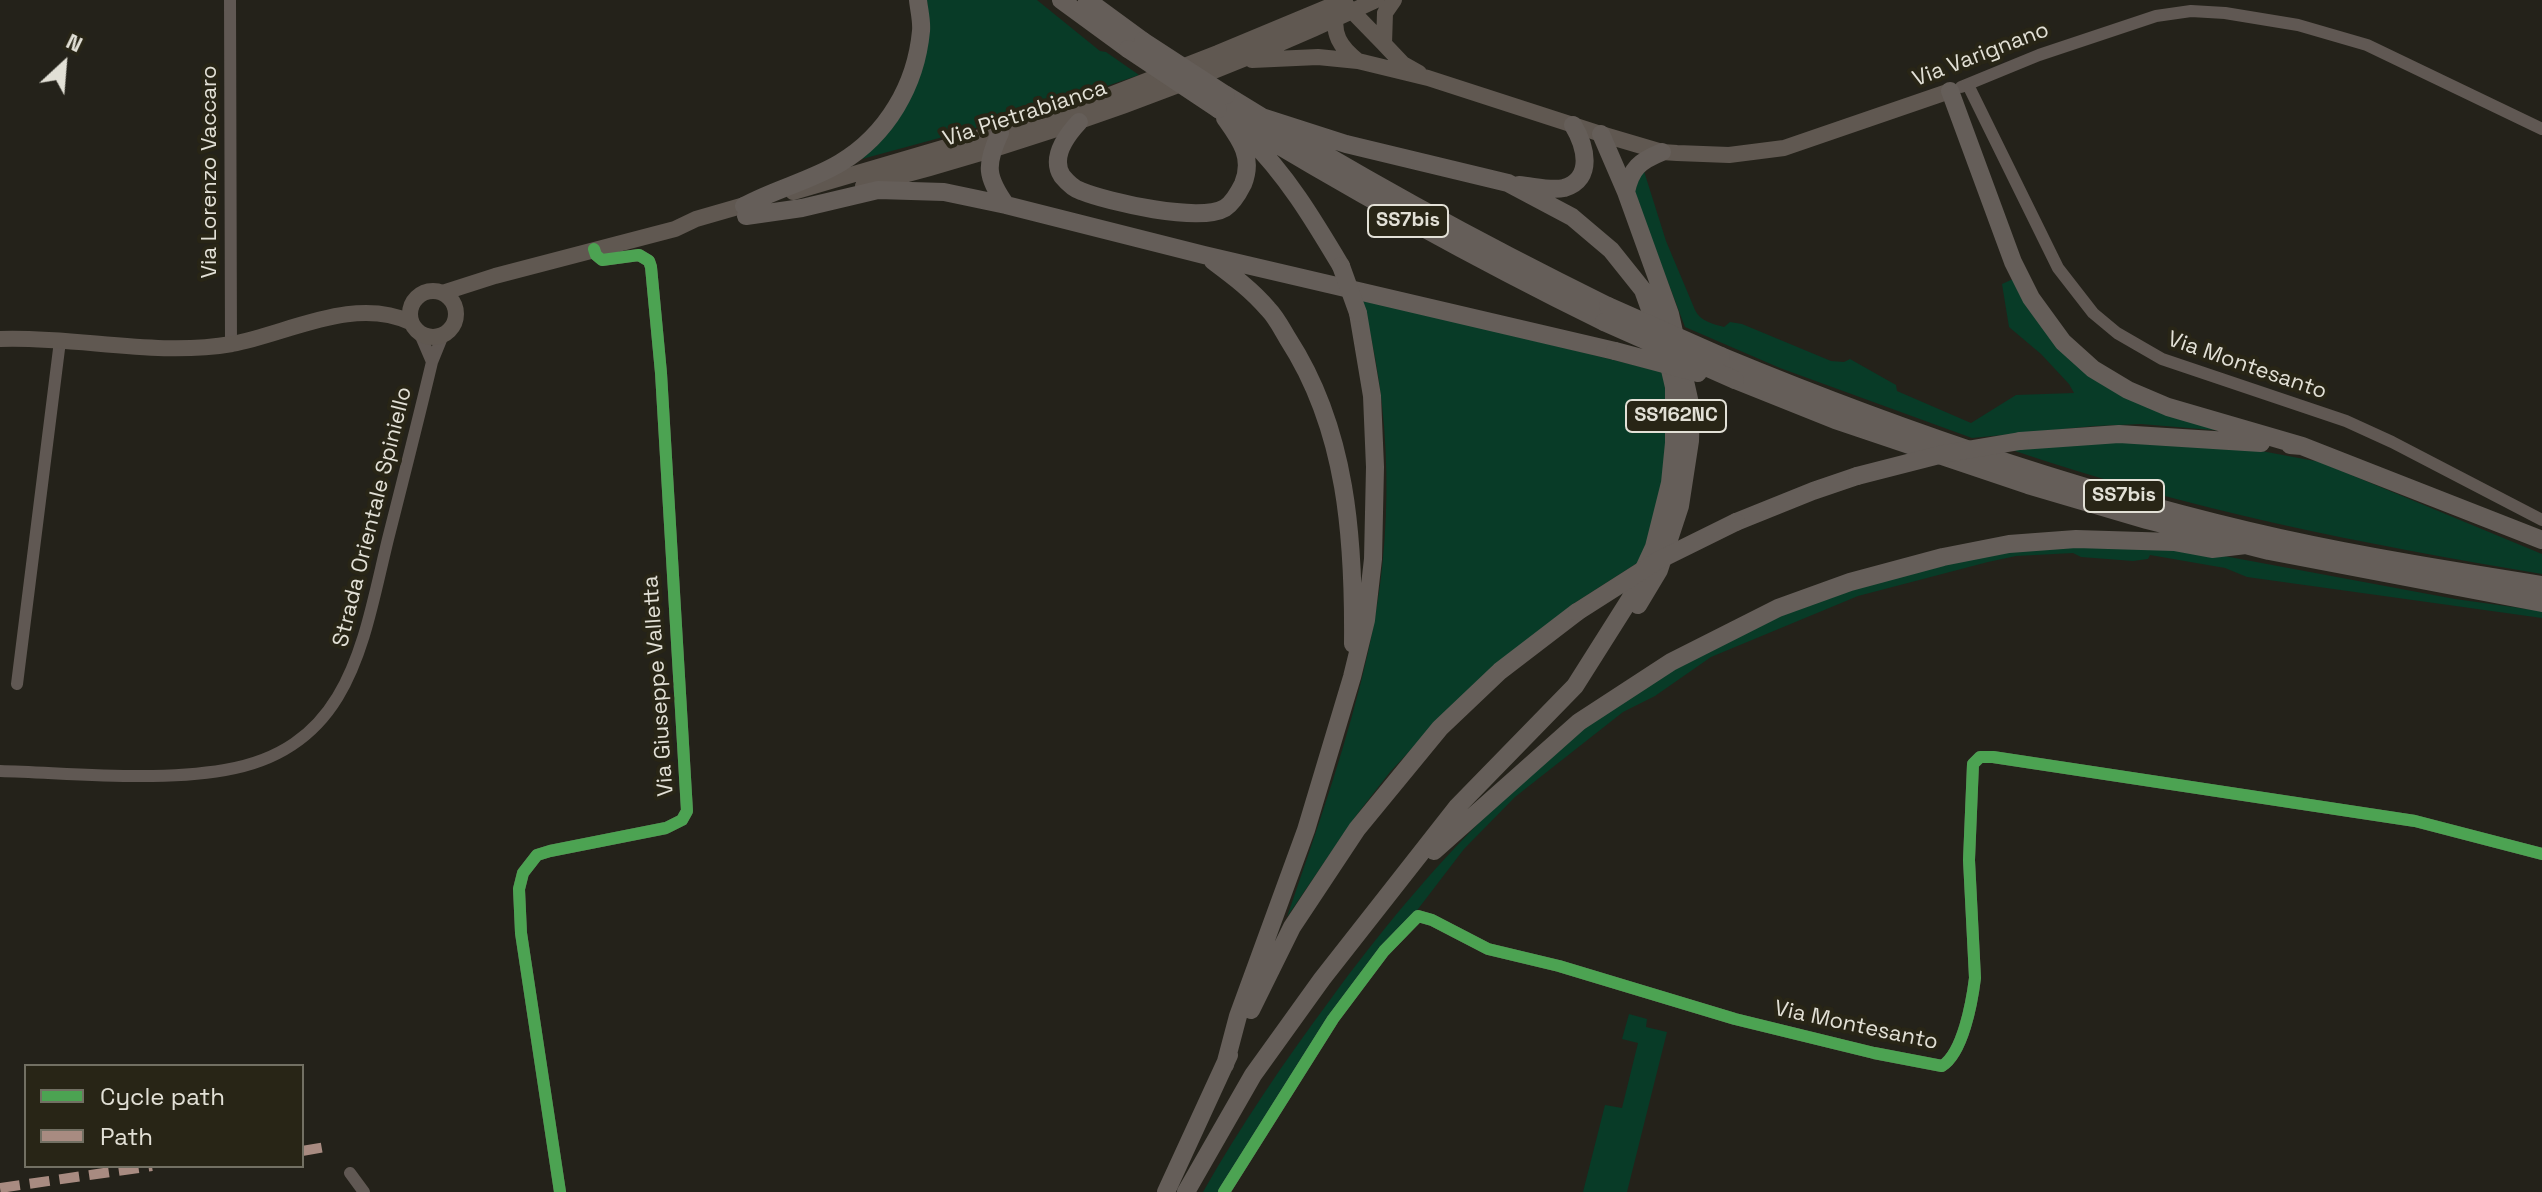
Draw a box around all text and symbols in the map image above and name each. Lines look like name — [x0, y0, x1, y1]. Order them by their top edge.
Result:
street label: Via Varignano — [1909, 17, 2053, 93]
north arrow — [24, 24, 104, 104]
text: N — [62, 27, 87, 58]
street label: Via Lorenzo Vaccaro — [197, 65, 223, 279]
street label: Via Pietrabianca — [940, 75, 1110, 153]
road number: SS7bis — [1368, 205, 1448, 237]
street label: Via Montesanto — [2164, 326, 2330, 406]
street label: Strada Orientale Spiniello — [328, 384, 418, 650]
road number: SS162NC — [1626, 400, 1726, 432]
road number: SS7bis — [2084, 480, 2164, 512]
street label: Via Giuseppe Valletta — [638, 575, 680, 797]
street label: Via Montesanto — [1772, 996, 1940, 1056]
legend — [24, 1064, 304, 1168]
text: Cycle path — [100, 1081, 225, 1112]
text: Path — [100, 1121, 153, 1152]

